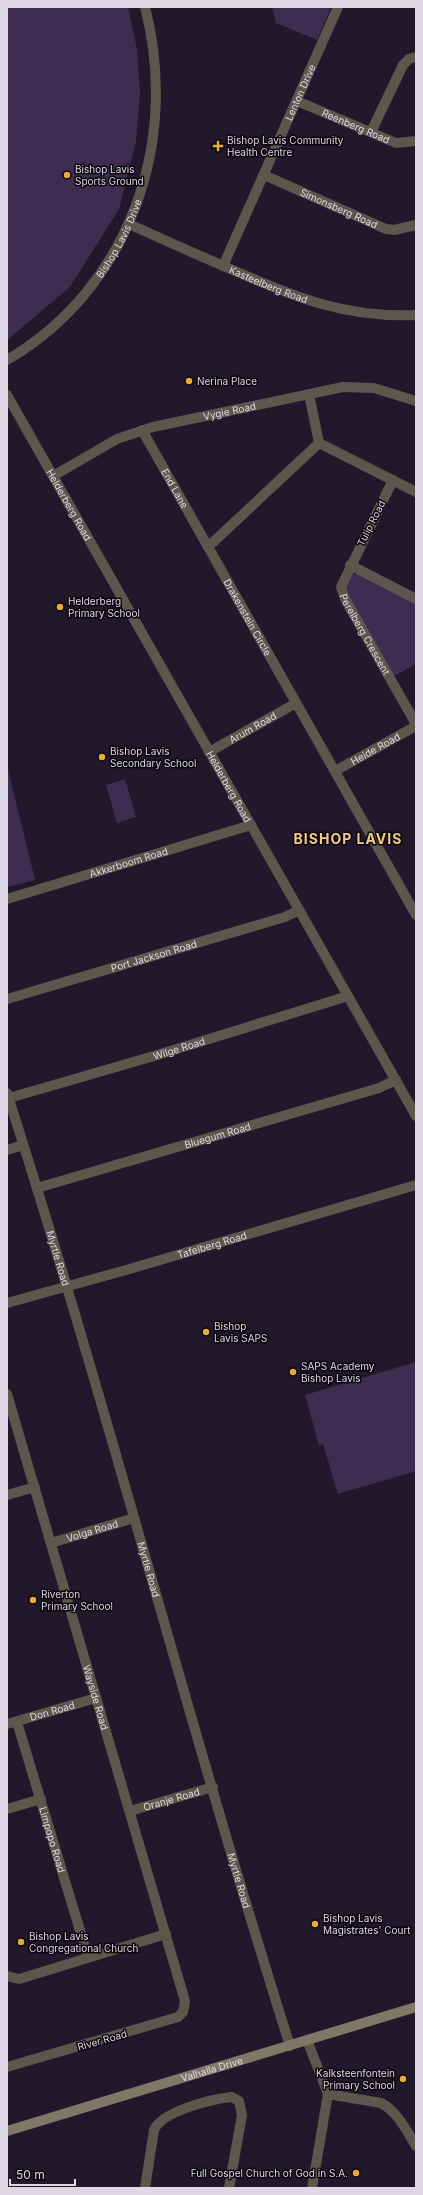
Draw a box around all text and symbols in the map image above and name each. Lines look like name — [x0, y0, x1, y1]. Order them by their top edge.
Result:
street label: Lenton Drive — [282, 62, 318, 122]
street label: Reenberg Road — [320, 106, 392, 146]
place label: Bishop Lavis Community Health Centre — [227, 134, 344, 158]
marker: Bishop Lavis Community Health Centre — [212, 140, 224, 152]
place label: Bishop Lavis Sports Ground — [75, 163, 144, 187]
marker: Bishop Lavis Sports Ground — [62, 170, 72, 180]
street label: Simonsberg Road — [298, 186, 380, 231]
street label: Bishop Lavis Drive — [93, 197, 144, 280]
street label: Kasteelberg Road — [227, 263, 309, 305]
place label: Nerina Place — [197, 375, 257, 387]
marker: Nerina Place — [184, 376, 194, 386]
street label: Vygie Road — [202, 400, 257, 422]
street label: End Lane — [159, 466, 191, 511]
street label: Helderberg Road — [44, 467, 94, 542]
street label: Tulip Road — [354, 498, 388, 548]
street label: Drakenstein Circle — [221, 577, 274, 658]
street label: Perelberg Crescent — [338, 592, 393, 677]
place label: Helderberg Primary School — [68, 595, 140, 619]
marker: Helderberg Primary School — [55, 602, 65, 612]
street label: Arum Road — [227, 709, 278, 746]
street label: Heide Road — [348, 730, 402, 767]
place label: Bishop Lavis Secondary School — [110, 745, 196, 769]
street label: Helderberg Road — [204, 749, 254, 824]
marker: Bishop Lavis Secondary School — [97, 752, 107, 762]
district label: BISHOP LAVIS — [294, 830, 402, 847]
street label: Akkerboom Road — [88, 845, 169, 880]
street label: Port Jackson Road — [109, 937, 198, 974]
street label: Wilge Road — [151, 1035, 206, 1062]
street label: Bluegum Road — [183, 1120, 252, 1151]
street label: Myrtle Road — [44, 1229, 72, 1287]
street label: Tafelberg Road — [176, 1229, 248, 1261]
place label: Bishop Lavis SAPS — [214, 1320, 267, 1344]
marker: Bishop Lavis SAPS — [201, 1327, 211, 1337]
place label: SAPS Academy Bishop Lavis — [301, 1360, 375, 1384]
marker: SAPS Academy Bishop Lavis — [288, 1367, 298, 1377]
street label: Volga Road — [65, 1517, 120, 1544]
street label: Myrtle Road — [135, 1540, 163, 1598]
place label: Riverton Primary School — [41, 1588, 113, 1612]
marker: Riverton Primary School — [28, 1595, 38, 1605]
street label: Wayside Road — [81, 1663, 111, 1731]
street label: Don Road — [28, 1699, 76, 1723]
street label: Oranje Road — [142, 1785, 201, 1813]
street label: Limpopo Road — [37, 1805, 68, 1874]
street label: Myrtle Road — [225, 1851, 253, 1910]
place label: Bishop Lavis Magistrates' Court — [323, 1912, 411, 1936]
marker: Bishop Lavis Magistrates' Court — [310, 1919, 320, 1929]
place label: Bishop Lavis Congregational Church — [29, 1930, 138, 1954]
marker: Bishop Lavis Congregational Church — [16, 1937, 26, 1947]
street label: River Road — [76, 2027, 128, 2053]
street label: Valhalla Drive — [179, 2054, 244, 2084]
place label: Kalksteenfontein Primary School — [316, 2067, 395, 2091]
marker: Kalksteenfontein Primary School — [398, 2074, 408, 2084]
scale bar — [10, 2161, 75, 2187]
text: 50 m — [16, 2167, 45, 2182]
place label: Full Gospel Church of God in S.A. — [191, 2167, 348, 2179]
marker: Full Gospel Church of God in S.A. — [351, 2168, 361, 2178]

